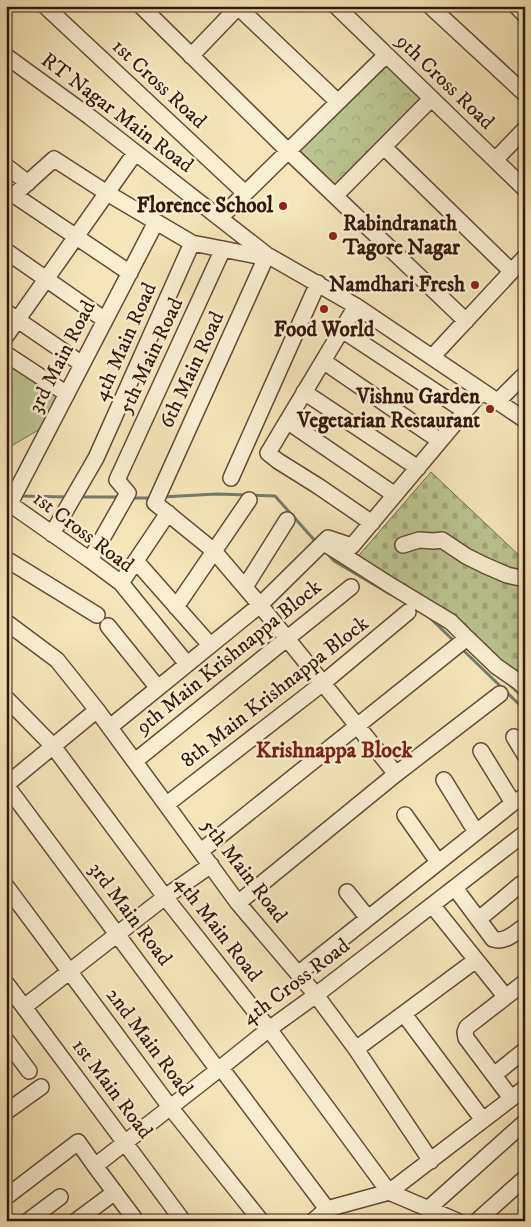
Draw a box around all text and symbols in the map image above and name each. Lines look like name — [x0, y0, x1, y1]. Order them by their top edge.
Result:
street label: 9th Cross Road — [390, 28, 500, 136]
street label: 1st Cross Road — [106, 34, 212, 135]
street label: RT Nagar Main Road — [36, 47, 199, 179]
place label: Florence School — [136, 193, 274, 219]
marker: Florence School — [277, 200, 289, 212]
place label: Rabindranath Tagore Nagar — [342, 211, 461, 261]
marker: Rabindranath Tagore Nagar — [327, 230, 339, 242]
place label: Namdhari Fresh — [329, 272, 466, 298]
street label: 4th Main Road — [87, 278, 163, 405]
marker: Namdhari Fresh — [469, 279, 481, 291]
street label: 5th Main Road — [113, 293, 189, 418]
street label: 3rd Main Road — [22, 296, 102, 418]
marker: Food World — [318, 303, 330, 315]
street label: 6th Main Road — [154, 307, 231, 432]
place label: Food World — [274, 317, 375, 343]
place label: Vishnu Garden Vegetarian Restaurant — [296, 384, 481, 434]
marker: Vishnu Garden Vegetarian Restaurant — [484, 403, 496, 415]
street label: 1st Cross Road — [27, 486, 139, 579]
street label: 9th Main Krishnappa Block — [130, 574, 327, 740]
street label: 8th Main Krishnappa Block — [176, 611, 374, 773]
district label: Krishnappa Block — [256, 737, 412, 763]
street label: 5th Main Road — [195, 814, 293, 929]
street label: 3rd Main Road — [83, 857, 178, 971]
street label: 4th Main Road — [169, 871, 268, 987]
street label: 4th Cross Road — [237, 933, 355, 1031]
street label: 2nd Main Road — [100, 983, 198, 1102]
street label: 1st Main Road — [66, 1034, 158, 1145]

